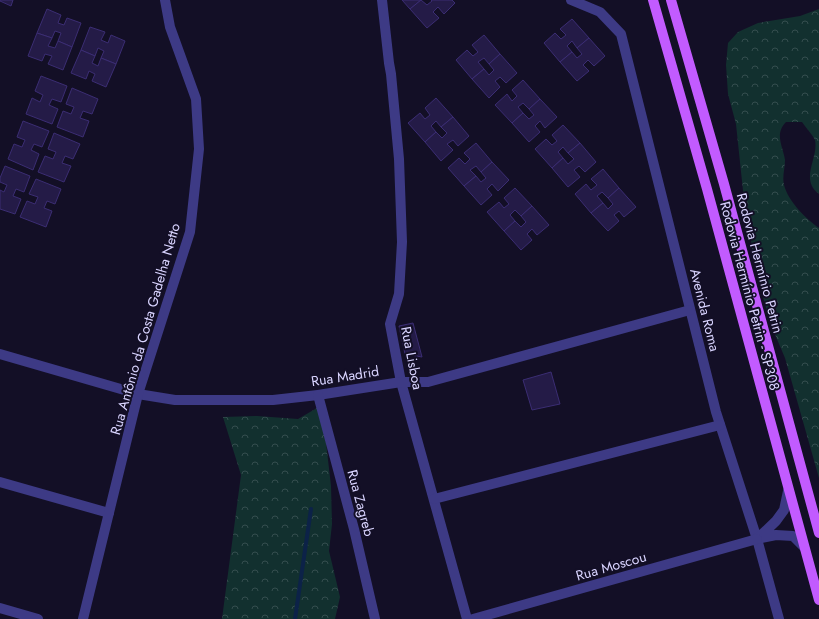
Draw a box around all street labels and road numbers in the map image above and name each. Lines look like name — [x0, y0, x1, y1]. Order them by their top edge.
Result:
street label: Rodovia Hermínio Petrin — [732, 191, 788, 335]
street label: Rodovia Hermínio Petrin - SP308 — [715, 199, 785, 393]
street label: Rua Antônio da Costa Gadelha Netto — [105, 220, 185, 437]
street label: Avenida Roma — [685, 266, 725, 354]
street label: Rua Lisboa — [396, 325, 428, 391]
street label: Rua Madrid — [310, 361, 380, 391]
street label: Rua Zagreb — [343, 467, 379, 539]
street label: Rua Moscou — [573, 546, 649, 586]

